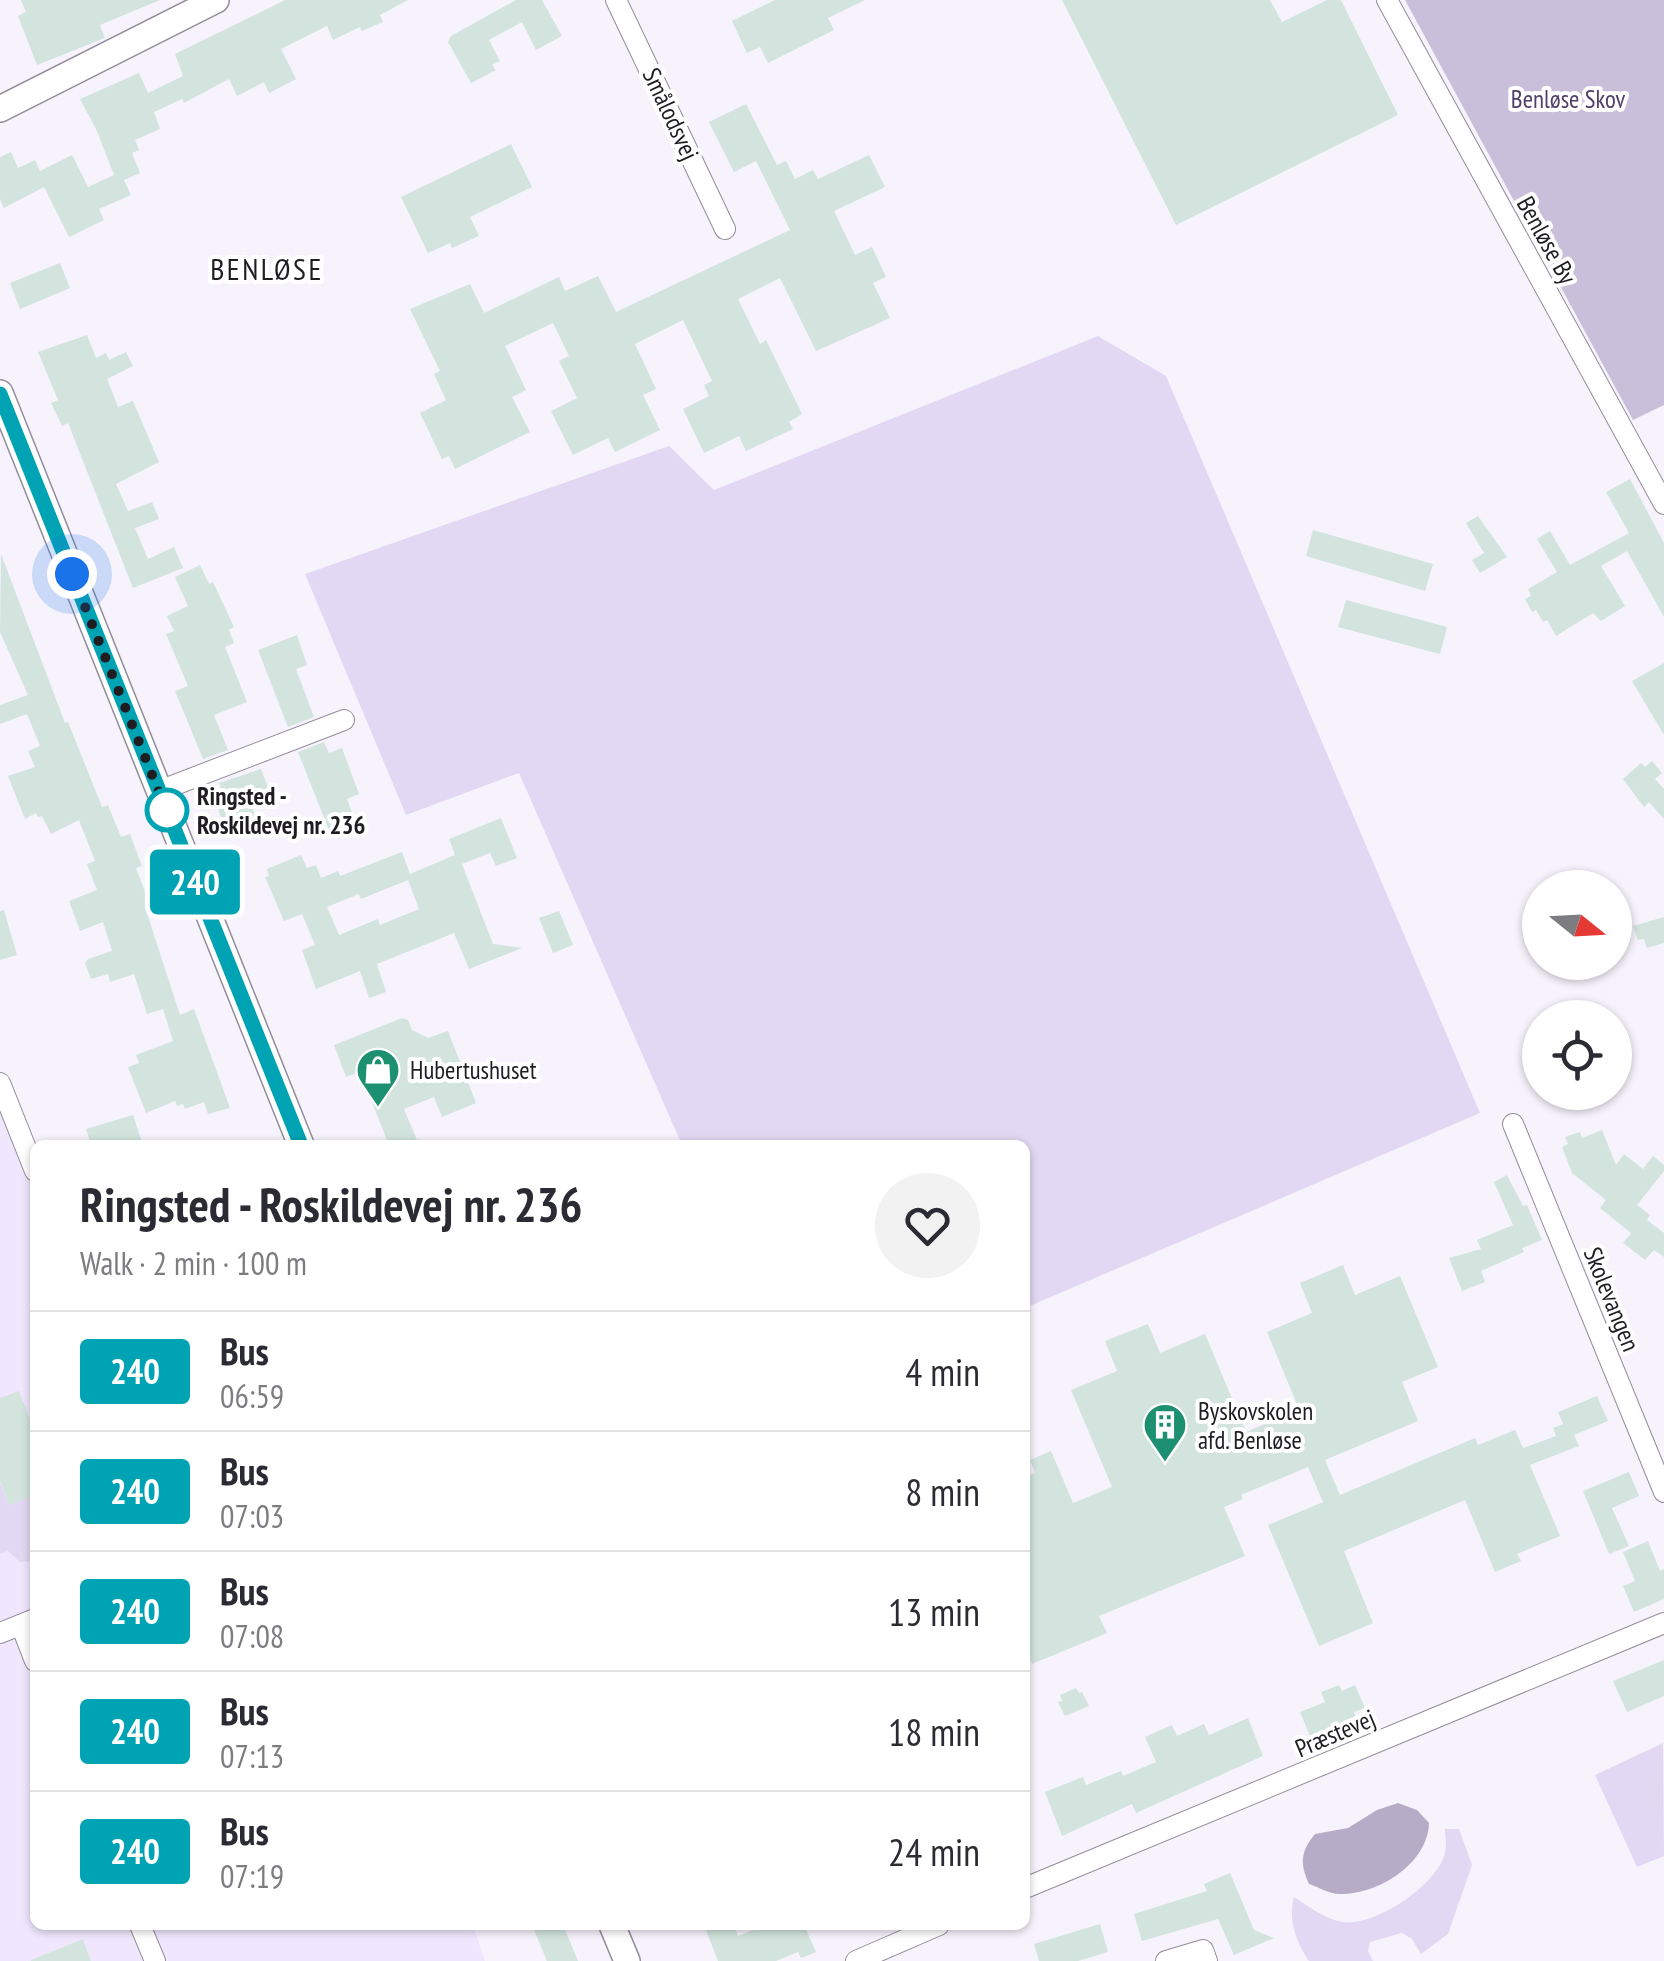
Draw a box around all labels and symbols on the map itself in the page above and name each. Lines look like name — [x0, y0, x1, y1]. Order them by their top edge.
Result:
street label: Smålodsvej — [636, 63, 706, 165]
park label: Benløse Skov — [1511, 83, 1625, 115]
street label: Benløse By — [1510, 191, 1584, 290]
district label: BENLØSE — [210, 249, 324, 288]
your location — [47, 549, 97, 599]
place label: Ringsted - Roskildevej nr. 236 — [197, 780, 365, 841]
marker: Ringsted - Roskildevej nr. 236 — [146, 789, 188, 831]
line badge: 240 — [138, 850, 252, 914]
north arrow — [1522, 870, 1632, 980]
shop icon: Hubertushuset — [355, 1047, 401, 1108]
place label: Hubertushuset — [410, 1054, 537, 1086]
street label: Skolevangen — [1577, 1242, 1647, 1356]
place label: Byskovskolen afd. Benløse — [1198, 1395, 1313, 1456]
building icon: Byskovskolen afd. Benløse — [1142, 1402, 1188, 1463]
street label: Præstevej — [1290, 1702, 1380, 1764]

